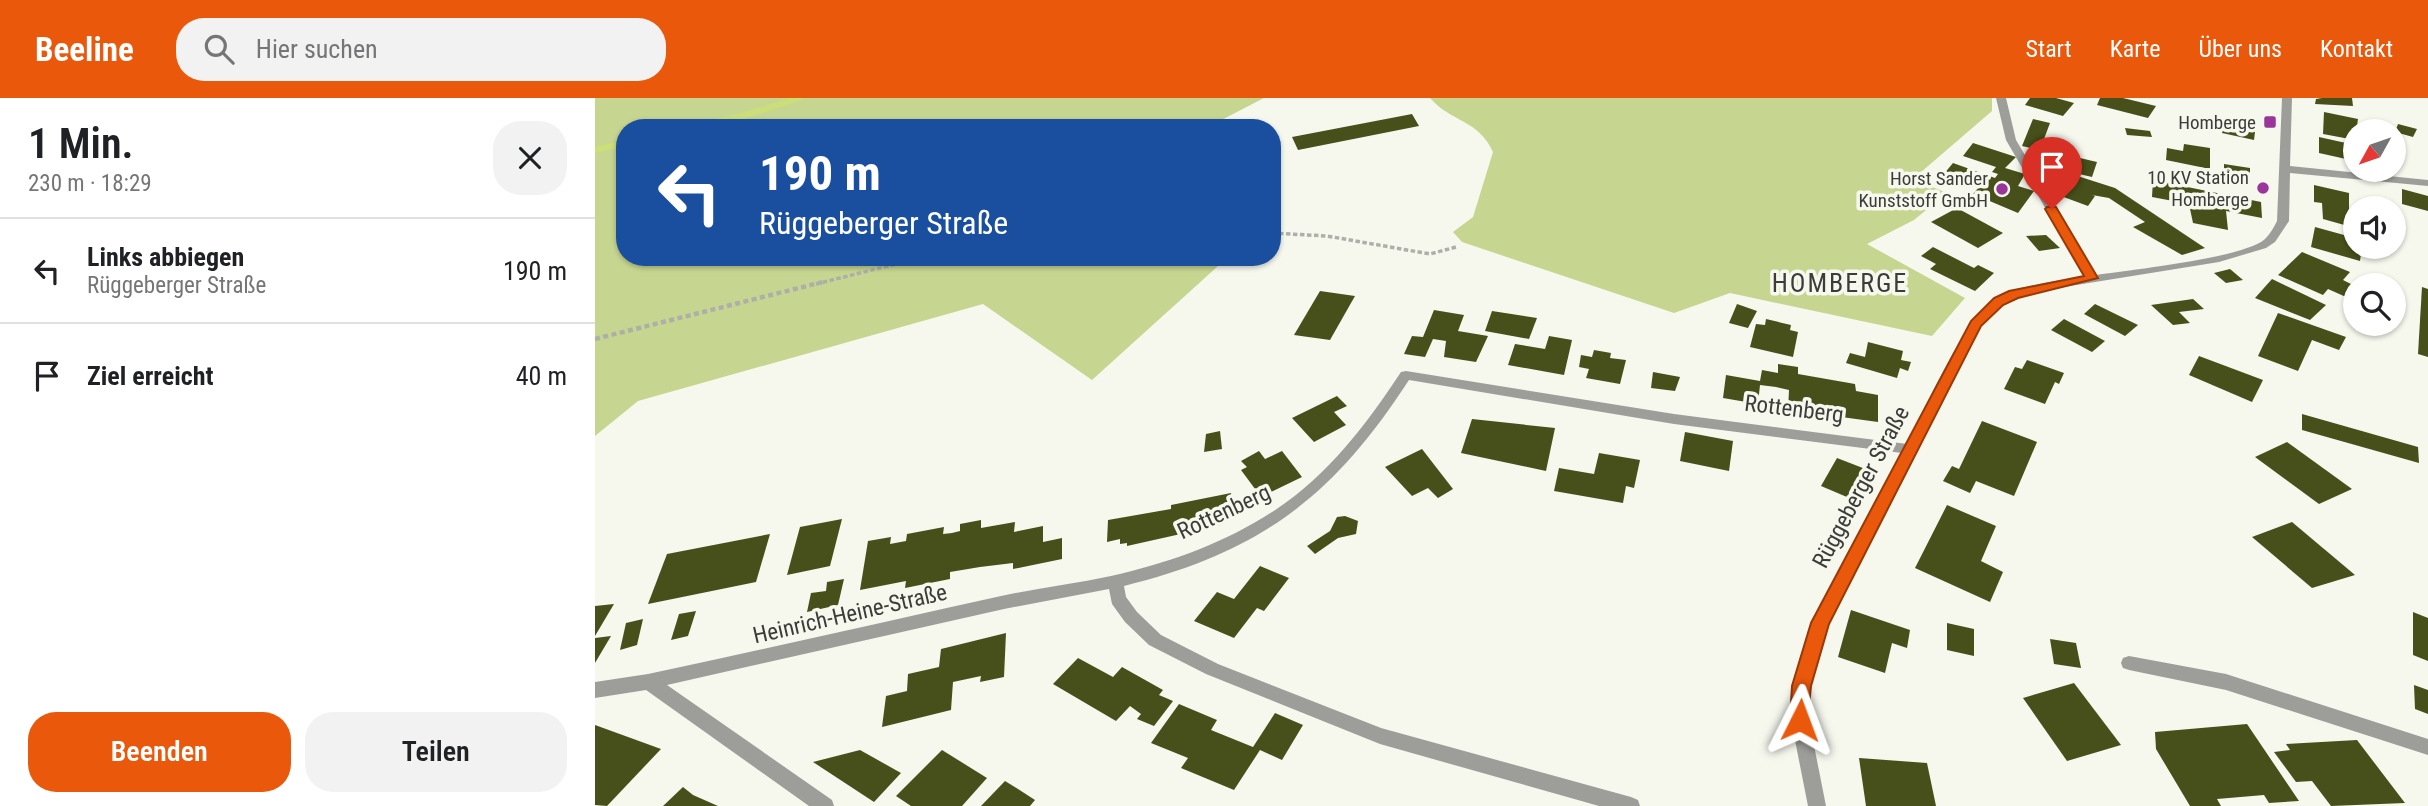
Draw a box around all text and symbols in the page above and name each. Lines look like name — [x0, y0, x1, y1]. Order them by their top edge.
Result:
search box — [176, 18, 666, 81]
text: Beeline — [35, 30, 134, 69]
icon: search — [200, 30, 238, 68]
text: Hier suchen — [256, 34, 378, 64]
text: Start — [2026, 35, 2072, 63]
text: Karte — [2110, 35, 2160, 63]
text: Über uns — [2198, 35, 2282, 63]
text: Kontakt — [2320, 35, 2393, 63]
place label: Homberge — [2178, 111, 2256, 134]
marker: Homberge — [2262, 114, 2278, 130]
text: 1 Min. — [28, 119, 134, 168]
north arrow — [2343, 119, 2406, 182]
map controls — [2343, 119, 2406, 336]
button: close — [493, 121, 567, 195]
pin — [2022, 137, 2082, 209]
text: 190 m — [759, 145, 881, 202]
icon: left — [644, 147, 735, 238]
icon: arrive — [2033, 148, 2071, 186]
place label: 10 KV Station Homberge — [2147, 166, 2249, 211]
place label: Horst Sander Kunststoff GmbH — [1858, 167, 1988, 212]
text: 230 m · 18:29 — [28, 170, 152, 197]
marker: 10 KV Station Homberge — [2255, 180, 2271, 196]
marker: Horst Sander Kunststoff GmbH — [1994, 181, 2010, 197]
button: sound — [2343, 196, 2406, 259]
text: Rüggeberger Straße — [759, 204, 1008, 242]
text: Links abbiegen — [87, 242, 244, 272]
icon: left — [28, 252, 66, 290]
text: 190 m — [503, 256, 567, 286]
district label: HOMBERGE — [1772, 268, 1908, 298]
text: Rüggeberger Straße — [87, 272, 266, 299]
button: search — [2343, 273, 2406, 336]
icon: arrive — [28, 357, 66, 395]
text: Ziel erreicht — [87, 361, 213, 391]
text: 40 m — [516, 361, 567, 391]
street label: Rottenberg — [1743, 390, 1845, 428]
street label: Rüggeberger Straße — [1807, 402, 1915, 572]
street label: Rottenberg — [1173, 479, 1275, 545]
street label: Heinrich-Heine-Straße — [750, 579, 950, 649]
position arrow — [1763, 683, 1837, 757]
button: Beenden — [28, 712, 291, 792]
button: Teilen — [305, 712, 567, 792]

